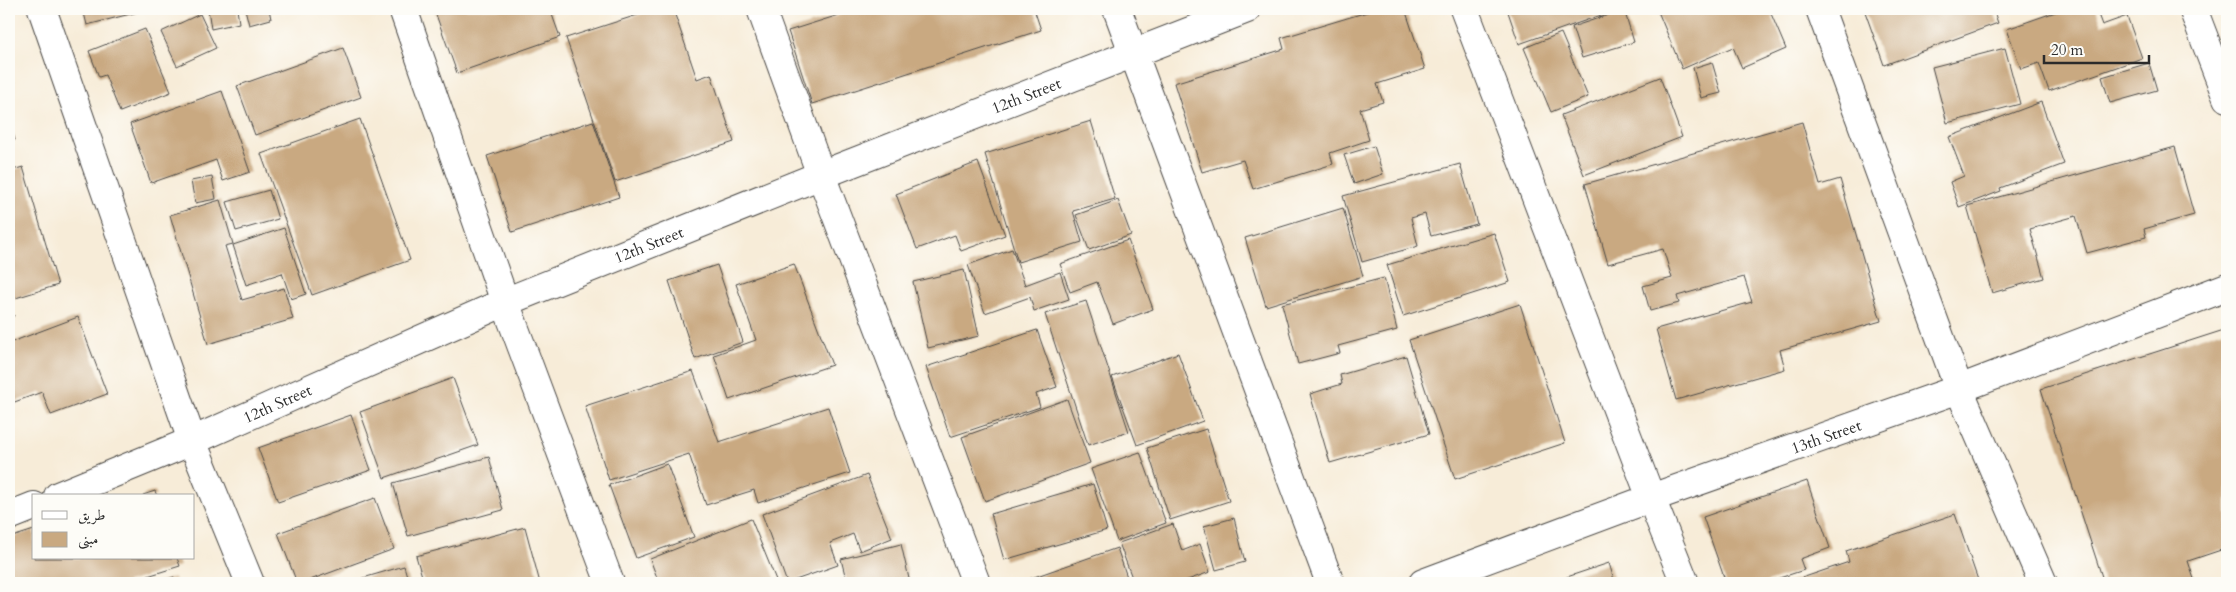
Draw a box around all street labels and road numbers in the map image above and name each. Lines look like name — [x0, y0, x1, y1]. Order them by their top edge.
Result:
street label: 12th Street — [988, 73, 1064, 120]
street label: 12th Street — [611, 221, 687, 269]
street label: 12th Street — [240, 379, 315, 429]
street label: 13th Street — [1788, 414, 1864, 460]

